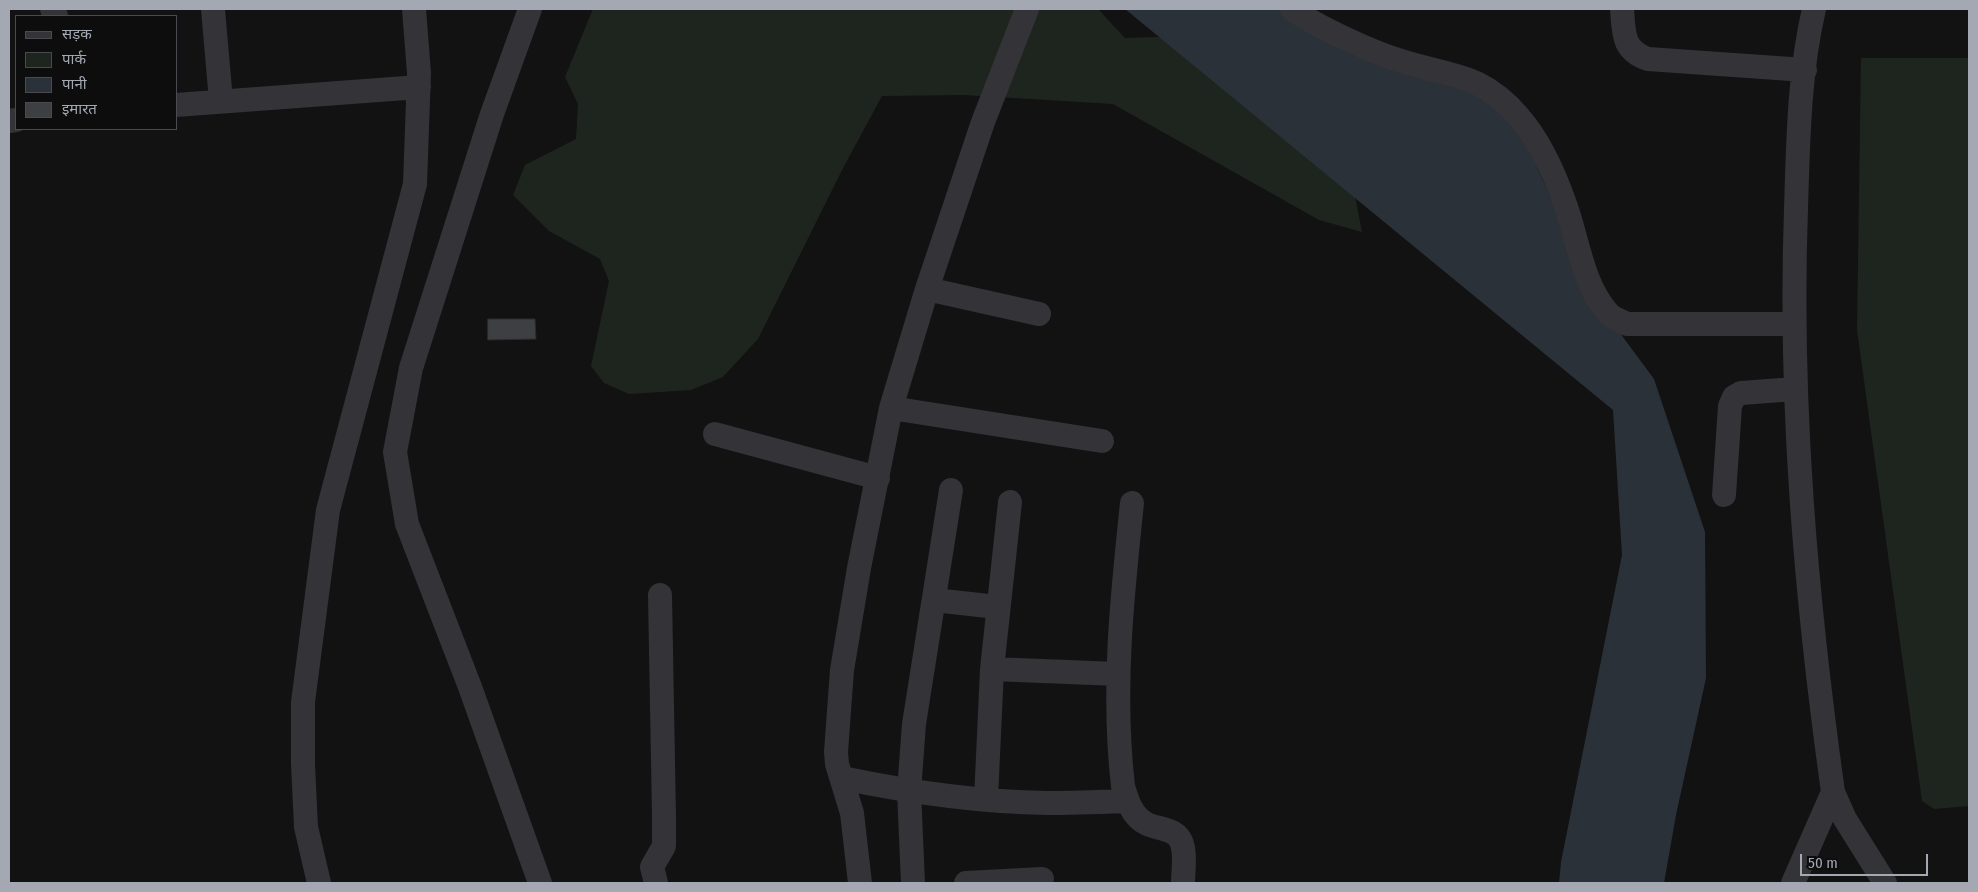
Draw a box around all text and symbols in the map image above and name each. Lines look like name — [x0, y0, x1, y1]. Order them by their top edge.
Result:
legend — [15, 15, 178, 130]
text: सड़क — [62, 25, 92, 43]
text: पार्क — [62, 50, 86, 68]
text: पानी — [62, 75, 87, 93]
text: इमारत — [62, 100, 97, 118]
scale bar — [1803, 844, 1930, 876]
text: 50 m — [1808, 854, 1838, 872]

